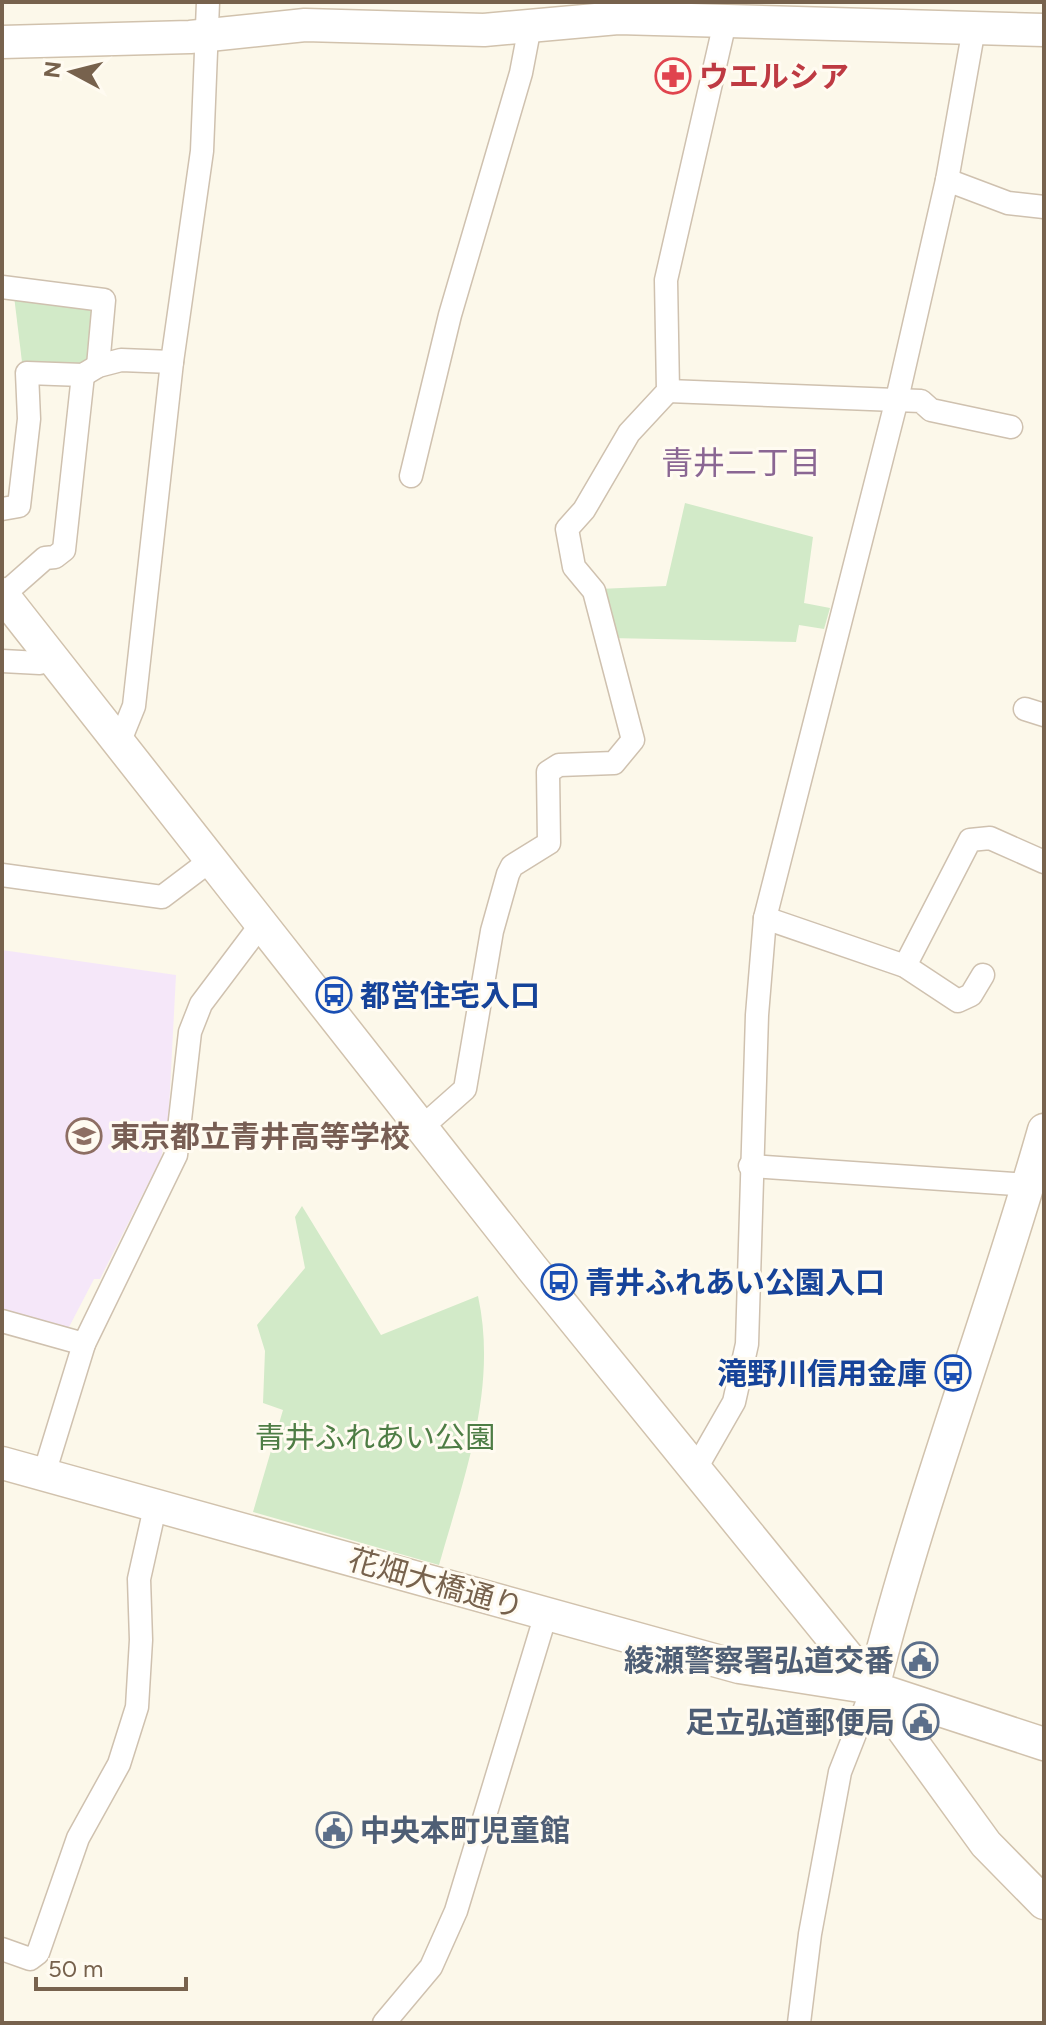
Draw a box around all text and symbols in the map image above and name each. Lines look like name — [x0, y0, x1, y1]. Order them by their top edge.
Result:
north arrow — [32, 32, 112, 112]
pharmacy icon: ウエルシア — [654, 57, 692, 95]
place label: ウエルシア — [699, 58, 849, 95]
text: N — [38, 60, 67, 80]
district label: 青井二丁目 — [661, 444, 821, 482]
bus stop icon: 都営住宅入口 — [315, 976, 353, 1014]
place label: 都営住宅入口 — [360, 977, 540, 1014]
school or university icon: 東京都立青井高等学校 — [65, 1117, 103, 1155]
place label: 東京都立青井高等学校 — [110, 1118, 410, 1155]
bus stop icon: 青井ふれあい公園入口 — [540, 1263, 578, 1301]
place label: 青井ふれあい公園入口 — [585, 1264, 885, 1301]
bus stop icon: 滝野川信用金庫 — [934, 1354, 972, 1392]
place label: 滝野川信用金庫 — [717, 1355, 927, 1392]
park label: 青井ふれあい公園 — [255, 1419, 495, 1456]
street label: 花畑大橋通り — [344, 1540, 528, 1626]
public building icon: 綾瀬警察署弘道交番 — [901, 1641, 939, 1679]
place label: 綾瀬警察署弘道交番 — [624, 1642, 894, 1679]
public building icon: 足立弘道郵便局 — [902, 1703, 940, 1741]
place label: 足立弘道郵便局 — [685, 1704, 895, 1741]
public building icon: 中央本町児童館 — [315, 1811, 353, 1849]
place label: 中央本町児童館 — [360, 1812, 570, 1849]
scale bar — [36, 1941, 186, 1991]
text: 50 m — [48, 1954, 104, 1983]

